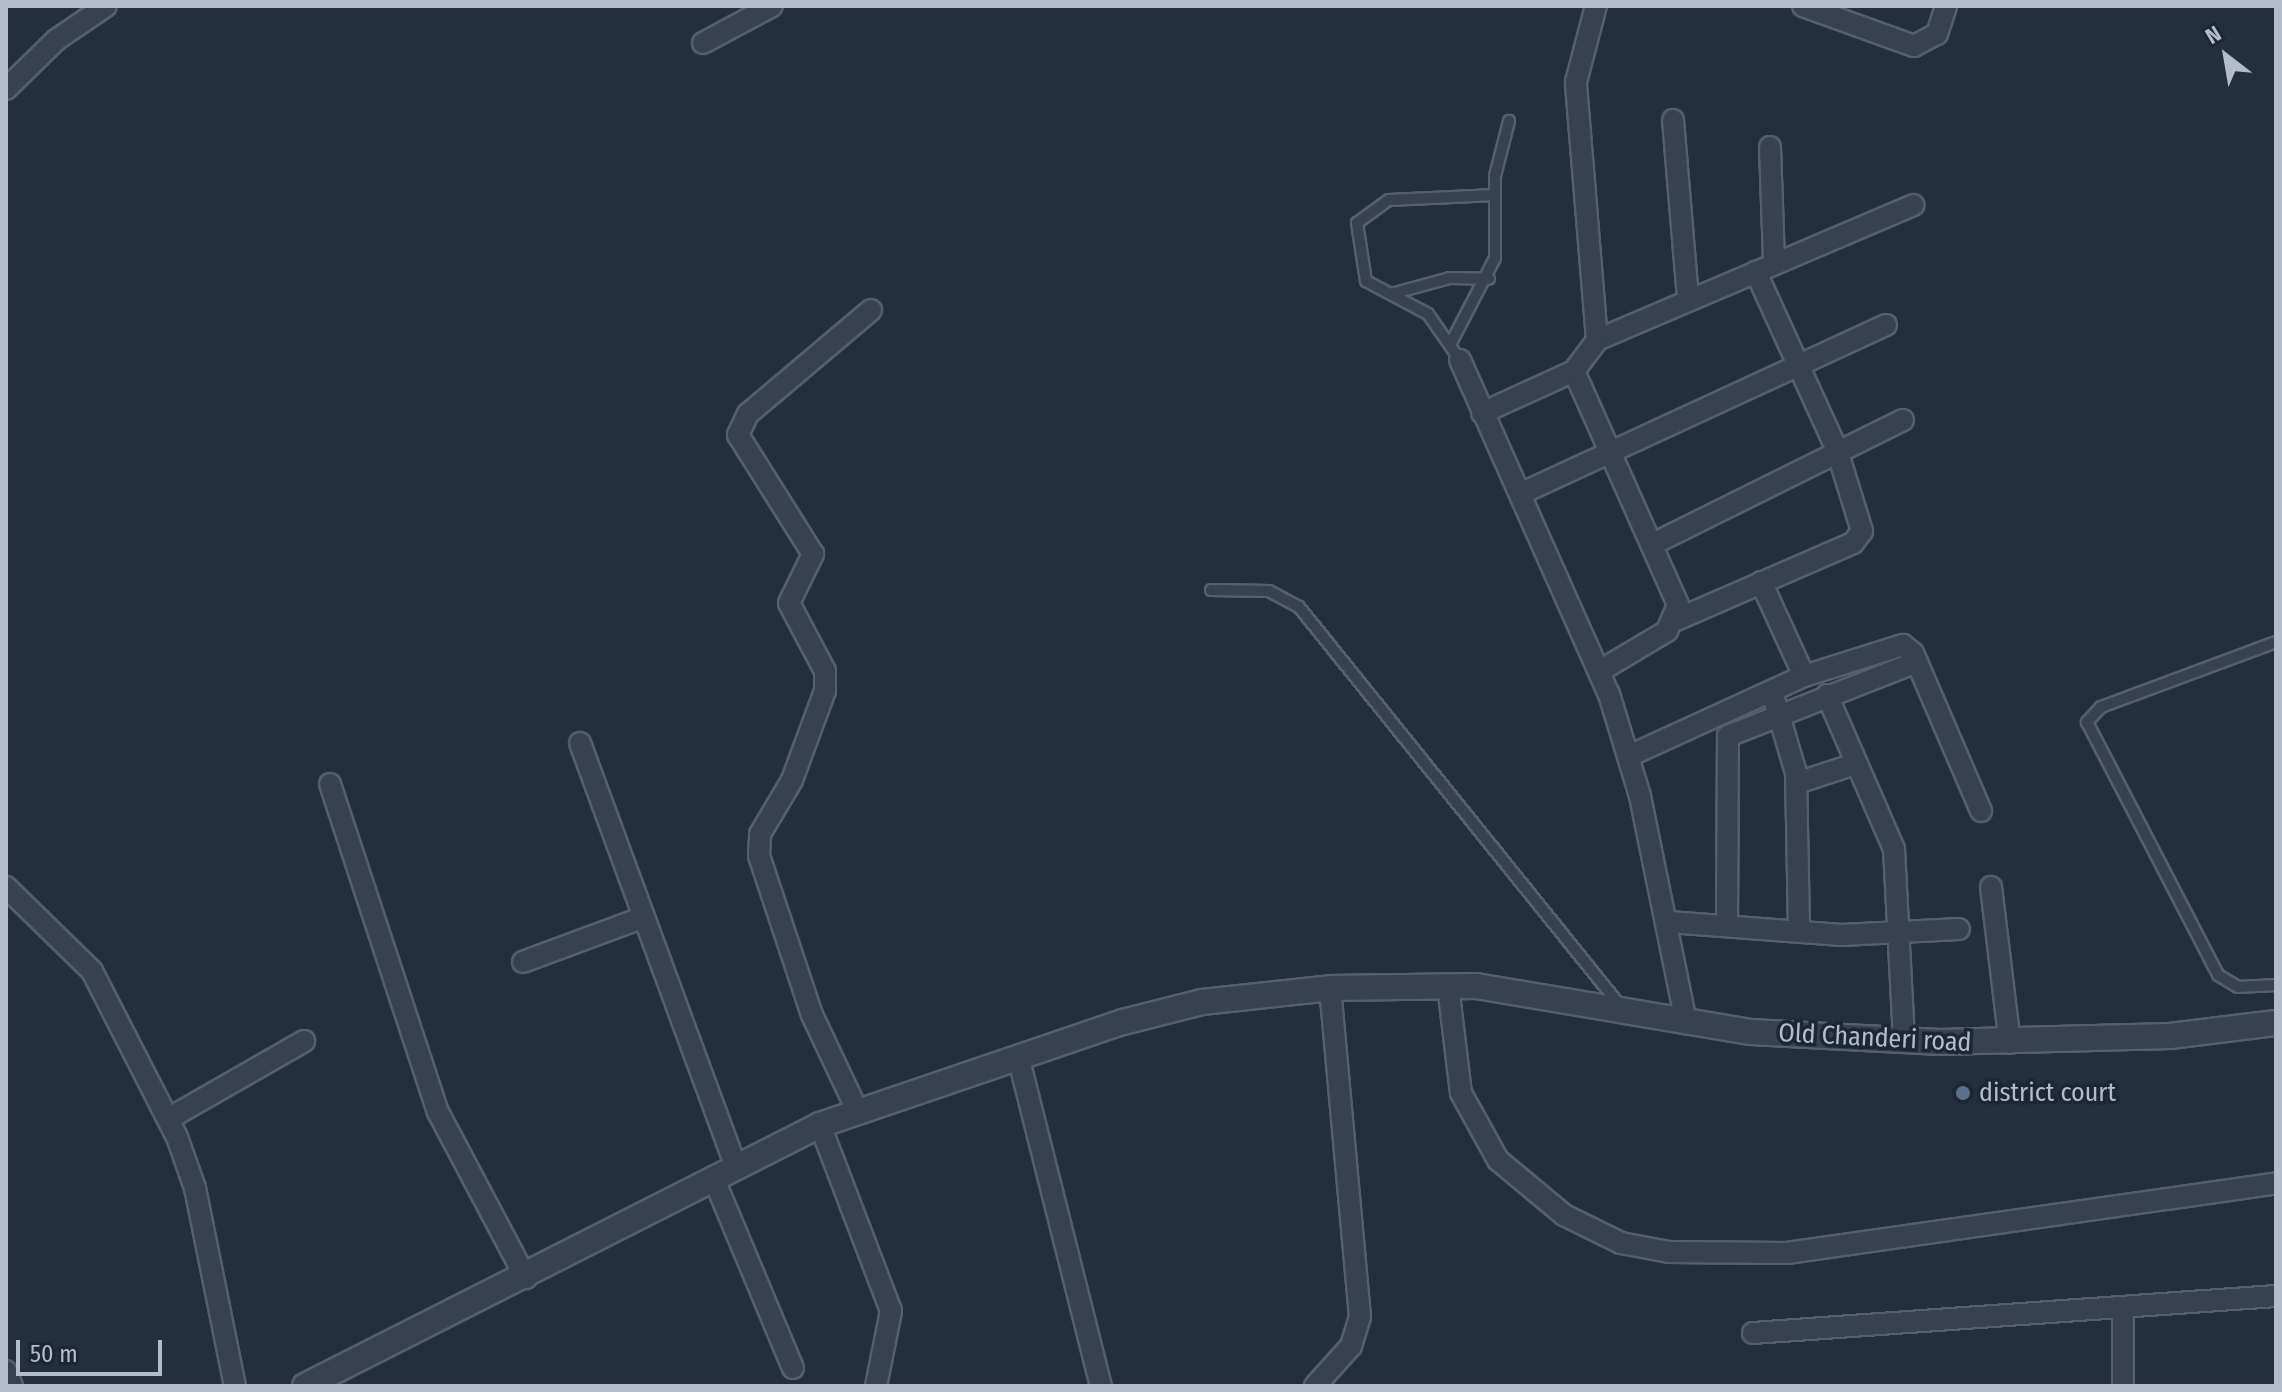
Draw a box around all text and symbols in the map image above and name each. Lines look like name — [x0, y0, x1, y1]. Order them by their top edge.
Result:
north arrow — [2186, 16, 2266, 96]
text: N — [2201, 20, 2226, 50]
street label: Old Chanderi road — [1778, 1017, 1972, 1059]
place label: district court — [1979, 1077, 2116, 1109]
marker: district court — [1954, 1084, 1972, 1102]
scale bar — [20, 1324, 166, 1374]
text: 50 m — [30, 1340, 78, 1368]

